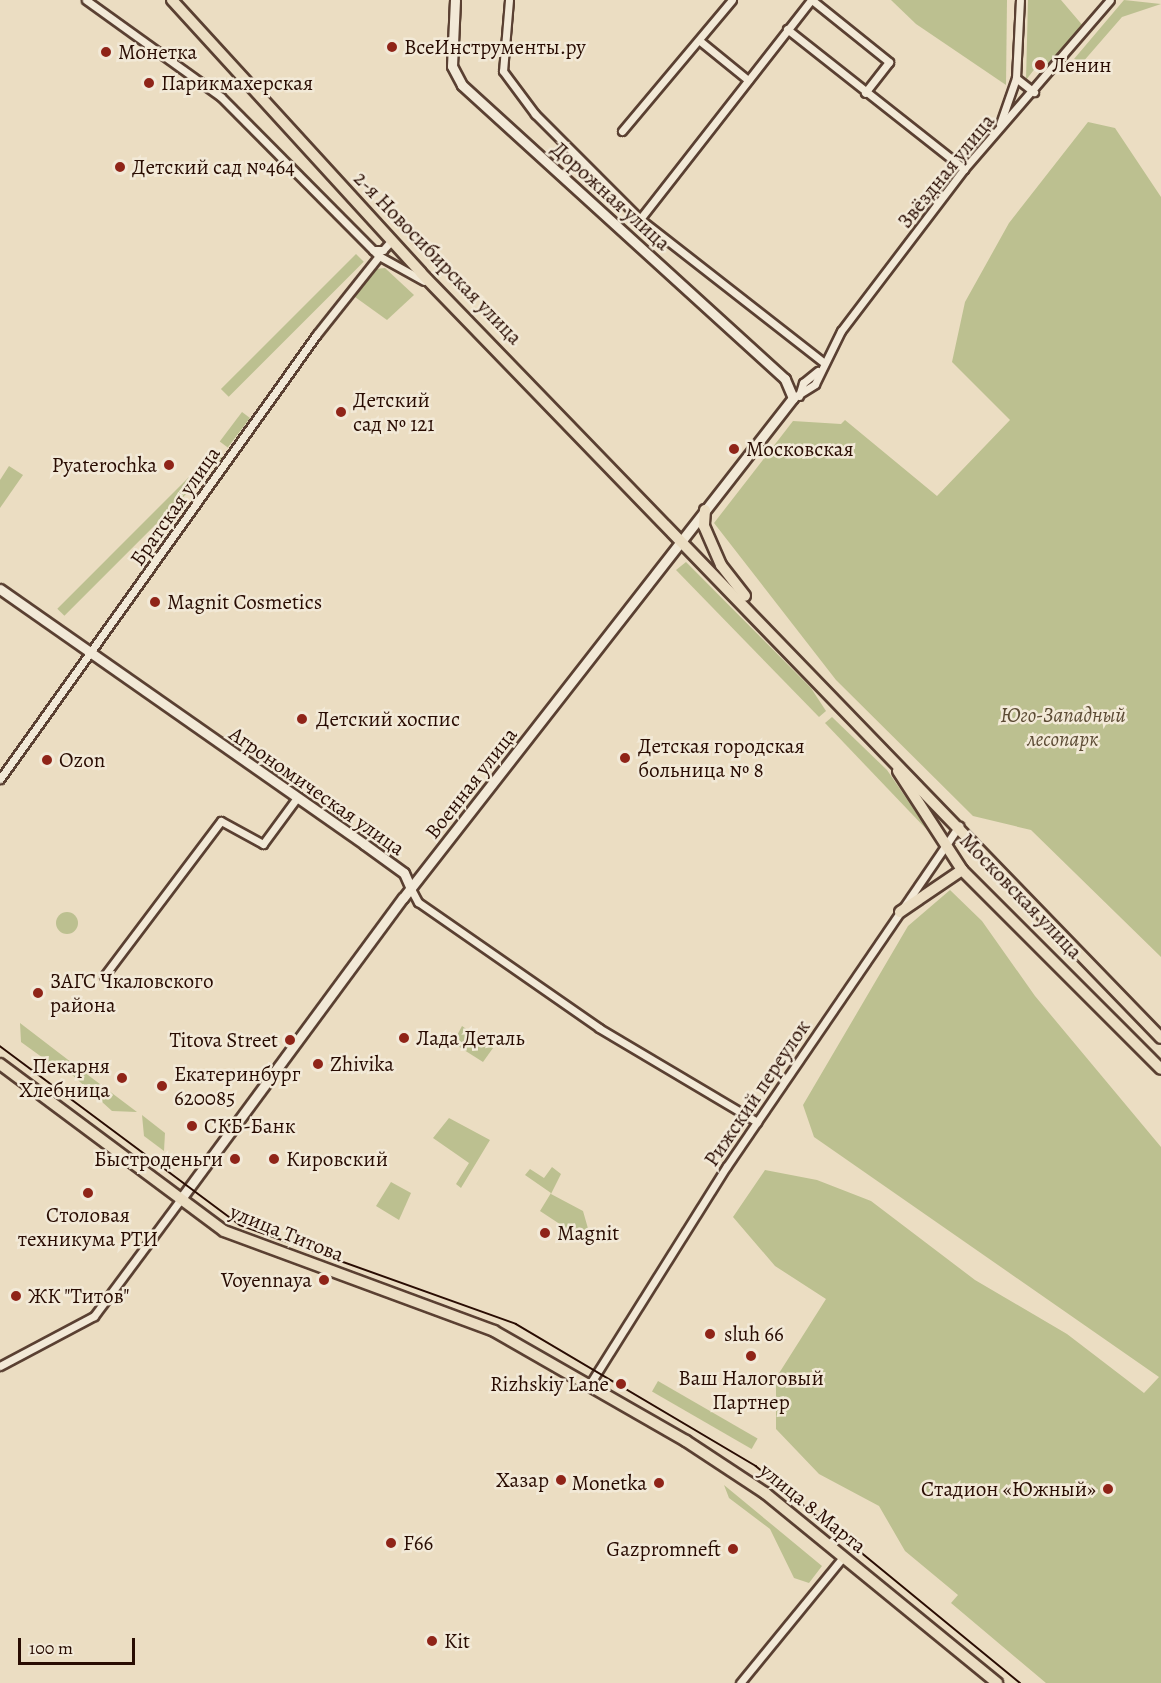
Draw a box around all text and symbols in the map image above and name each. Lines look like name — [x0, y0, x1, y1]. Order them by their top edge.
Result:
place label: ВсеИнструменты.ру — [404, 34, 586, 60]
place label: Монетка — [118, 39, 197, 65]
marker: ВсеИнструменты.ру — [385, 40, 399, 54]
marker: Монетка — [99, 45, 113, 59]
place label: Ленин — [1052, 52, 1112, 78]
marker: Ленин — [1033, 58, 1047, 72]
place label: Парикмахерская — [161, 70, 313, 96]
marker: Парикмахерская — [142, 76, 156, 90]
street label: Звёздная улица — [892, 109, 1000, 233]
street label: Дорожная улица — [546, 136, 676, 256]
place label: Детский сад №464 — [132, 154, 295, 180]
marker: Детский сад №464 — [113, 160, 127, 174]
street label: 2-я Новосибирская улица — [349, 166, 527, 350]
place label: Детский сад № 121 — [353, 387, 435, 437]
marker: Детский сад № 121 — [334, 405, 348, 419]
place label: Московская — [746, 436, 854, 462]
street label: Братская улица — [125, 442, 225, 570]
marker: Московская — [727, 442, 741, 456]
place label: Pyaterochka — [52, 452, 157, 478]
marker: Pyaterochka — [162, 458, 176, 472]
place label: Magnit Cosmetics — [167, 589, 322, 615]
marker: Magnit Cosmetics — [148, 595, 162, 609]
park label: Юго-Западный лесопарк — [1000, 702, 1126, 752]
place label: Детский хоспис — [316, 706, 460, 732]
marker: Детский хоспис — [293, 710, 311, 728]
street label: Агрономическая улица — [224, 721, 410, 861]
street label: Военная улица — [420, 722, 522, 844]
place label: Детская городская больница № 8 — [638, 733, 805, 783]
place label: Ozon — [59, 747, 105, 773]
marker: Детская городская больница № 8 — [616, 749, 634, 767]
marker: Ozon — [40, 753, 54, 767]
street label: Московская улица — [955, 828, 1087, 964]
place label: ЗАГС Чкаловского района — [50, 968, 214, 1018]
marker: ЗАГС Чкаловского района — [31, 986, 45, 1000]
street label: Рижский переулок — [699, 1015, 815, 1171]
place label: Лада Деталь — [416, 1025, 525, 1051]
place label: Titova Street — [170, 1027, 278, 1053]
marker: Лада Деталь — [397, 1031, 411, 1045]
marker: Titova Street — [283, 1033, 297, 1047]
place label: Zhivika — [330, 1051, 394, 1077]
place label: Пекарня Хлебница — [19, 1053, 110, 1103]
marker: Zhivika — [311, 1057, 325, 1071]
place label: Екатеринбург 620085 — [174, 1061, 300, 1111]
marker: Пекарня Хлебница — [115, 1071, 129, 1085]
marker: Екатеринбург 620085 — [155, 1079, 169, 1093]
place label: СКБ-Банк — [204, 1113, 296, 1139]
marker: СКБ-Банк — [185, 1119, 199, 1133]
place label: Быстроденьги — [94, 1146, 223, 1172]
place label: Кировский — [286, 1146, 388, 1172]
marker: Быстроденьги — [228, 1152, 242, 1166]
marker: Кировский — [267, 1152, 281, 1166]
marker: Столовая техникума РТИ — [81, 1186, 95, 1200]
street label: улица Титова — [226, 1199, 348, 1267]
place label: Столовая техникума РТИ — [18, 1202, 158, 1252]
place label: Magnit — [557, 1220, 619, 1246]
marker: Magnit — [538, 1226, 552, 1240]
place label: Voyennaya — [221, 1267, 312, 1293]
marker: Voyennaya — [317, 1273, 331, 1287]
place label: ЖК "Титов" — [28, 1283, 130, 1309]
marker: ЖК "Титов" — [9, 1289, 23, 1303]
place label: sluh 66 — [724, 1321, 784, 1347]
marker: sluh 66 — [701, 1325, 719, 1343]
marker: Ваш Налоговый Партнер — [744, 1349, 758, 1363]
place label: Ваш Налоговый Партнер — [678, 1365, 824, 1415]
place label: Rizhskiy Lane — [490, 1371, 609, 1397]
marker: Rizhskiy Lane — [614, 1377, 628, 1391]
street label: улица 8 Марта — [755, 1457, 871, 1559]
place label: Хазар — [496, 1467, 549, 1493]
place label: Monetka — [572, 1470, 647, 1496]
marker: Хазар — [554, 1473, 568, 1487]
marker: Monetka — [652, 1476, 666, 1490]
place label: Стадион «Южный» — [921, 1476, 1096, 1502]
marker: Стадион «Южный» — [1101, 1482, 1115, 1496]
place label: F66 — [403, 1530, 433, 1556]
marker: F66 — [384, 1536, 398, 1550]
place label: Gazpromneft — [606, 1536, 721, 1562]
marker: Gazpromneft — [726, 1542, 740, 1556]
scale bar — [21, 1626, 138, 1664]
place label: Kit — [444, 1628, 470, 1654]
marker: Kit — [425, 1634, 439, 1648]
text: 100 m — [29, 1636, 73, 1660]

